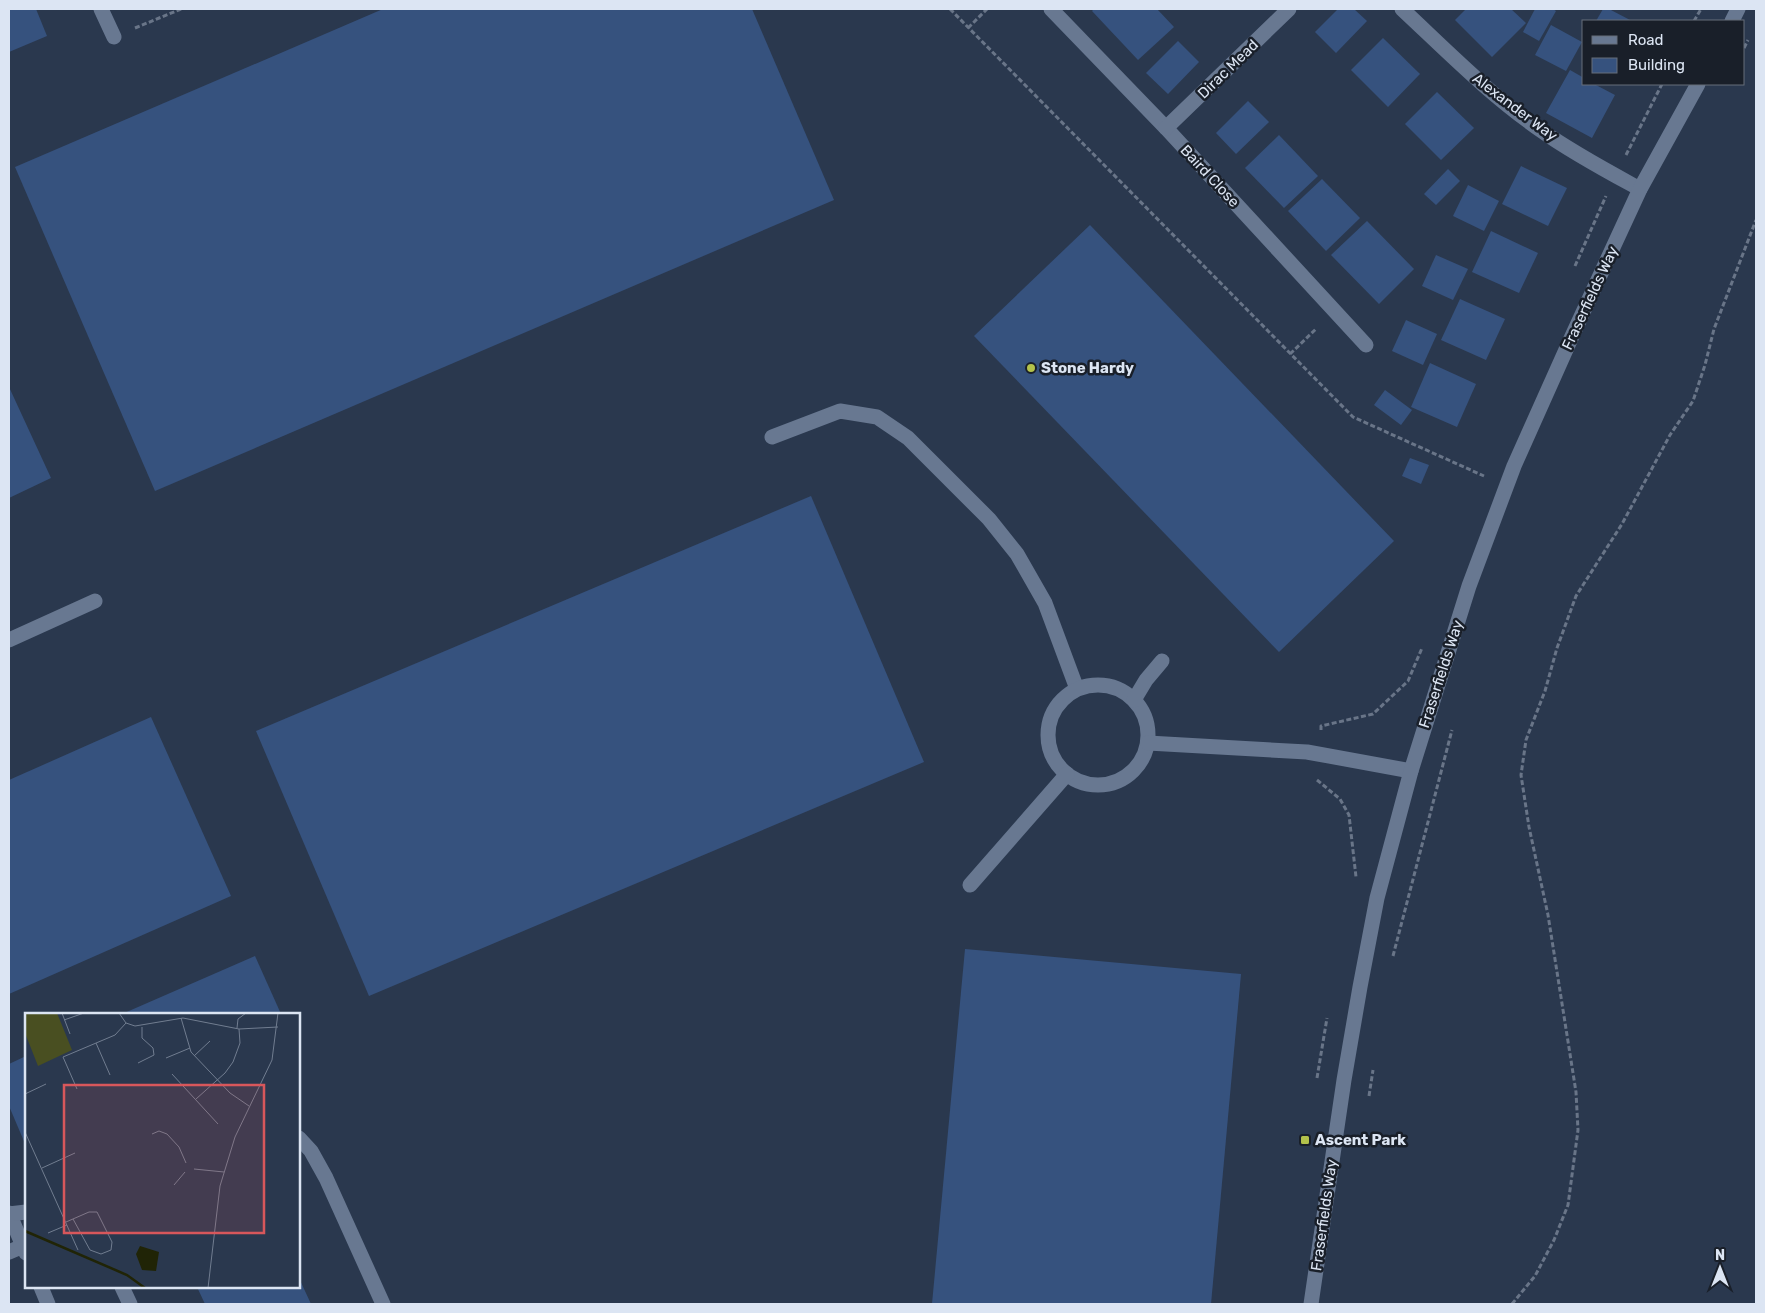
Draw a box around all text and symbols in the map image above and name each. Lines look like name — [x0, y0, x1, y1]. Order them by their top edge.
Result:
legend — [1582, 20, 1745, 85]
text: Road — [1628, 31, 1664, 49]
street label: Dirac Mead — [1194, 36, 1262, 102]
text: Building — [1628, 56, 1685, 74]
street label: Alexander Way — [1469, 69, 1561, 145]
street label: Baird Close — [1177, 141, 1243, 211]
street label: Fraserfields Way — [1558, 243, 1622, 353]
place label: Stone Hardy — [1041, 359, 1134, 377]
marker: Stone Hardy — [1025, 362, 1037, 374]
street label: Fraserfields Way — [1415, 618, 1467, 730]
inset map — [25, 1013, 300, 1288]
place label: Ascent Park — [1315, 1131, 1406, 1149]
marker: Ascent Park — [1299, 1134, 1311, 1146]
street label: Fraserfields Way — [1307, 1158, 1341, 1272]
north arrow — [1695, 1243, 1745, 1293]
text: N — [1715, 1247, 1725, 1264]

